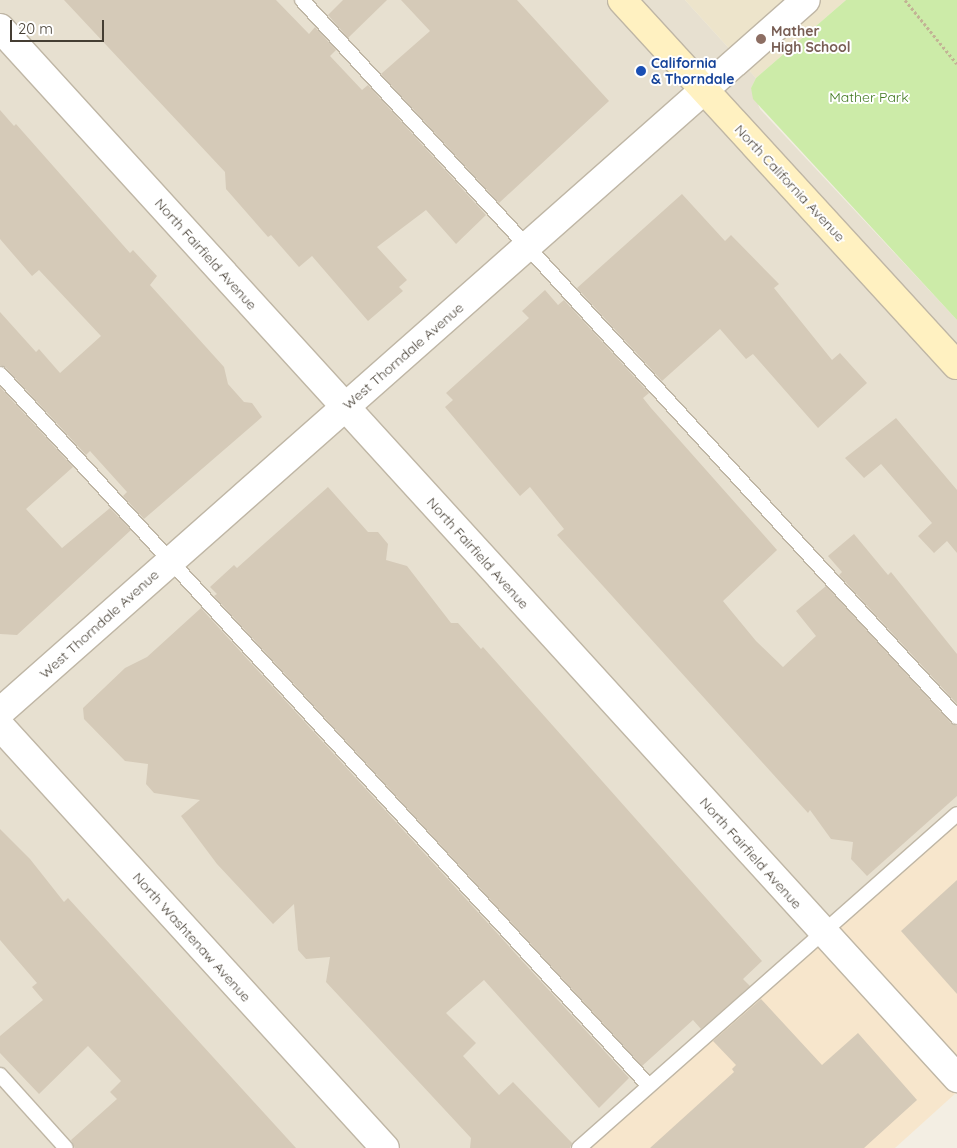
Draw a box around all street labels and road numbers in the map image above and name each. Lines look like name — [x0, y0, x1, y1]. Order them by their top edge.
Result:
street label: North California Avenue — [731, 121, 849, 245]
street label: North Fairfield Avenue — [151, 195, 261, 313]
street label: West Thorndale Avenue — [339, 299, 467, 413]
street label: North Fairfield Avenue — [423, 494, 533, 612]
street label: West Thorndale Avenue — [36, 566, 162, 682]
street label: North Fairfield Avenue — [696, 794, 806, 912]
street label: North Washtenaw Avenue — [129, 869, 255, 1005]

